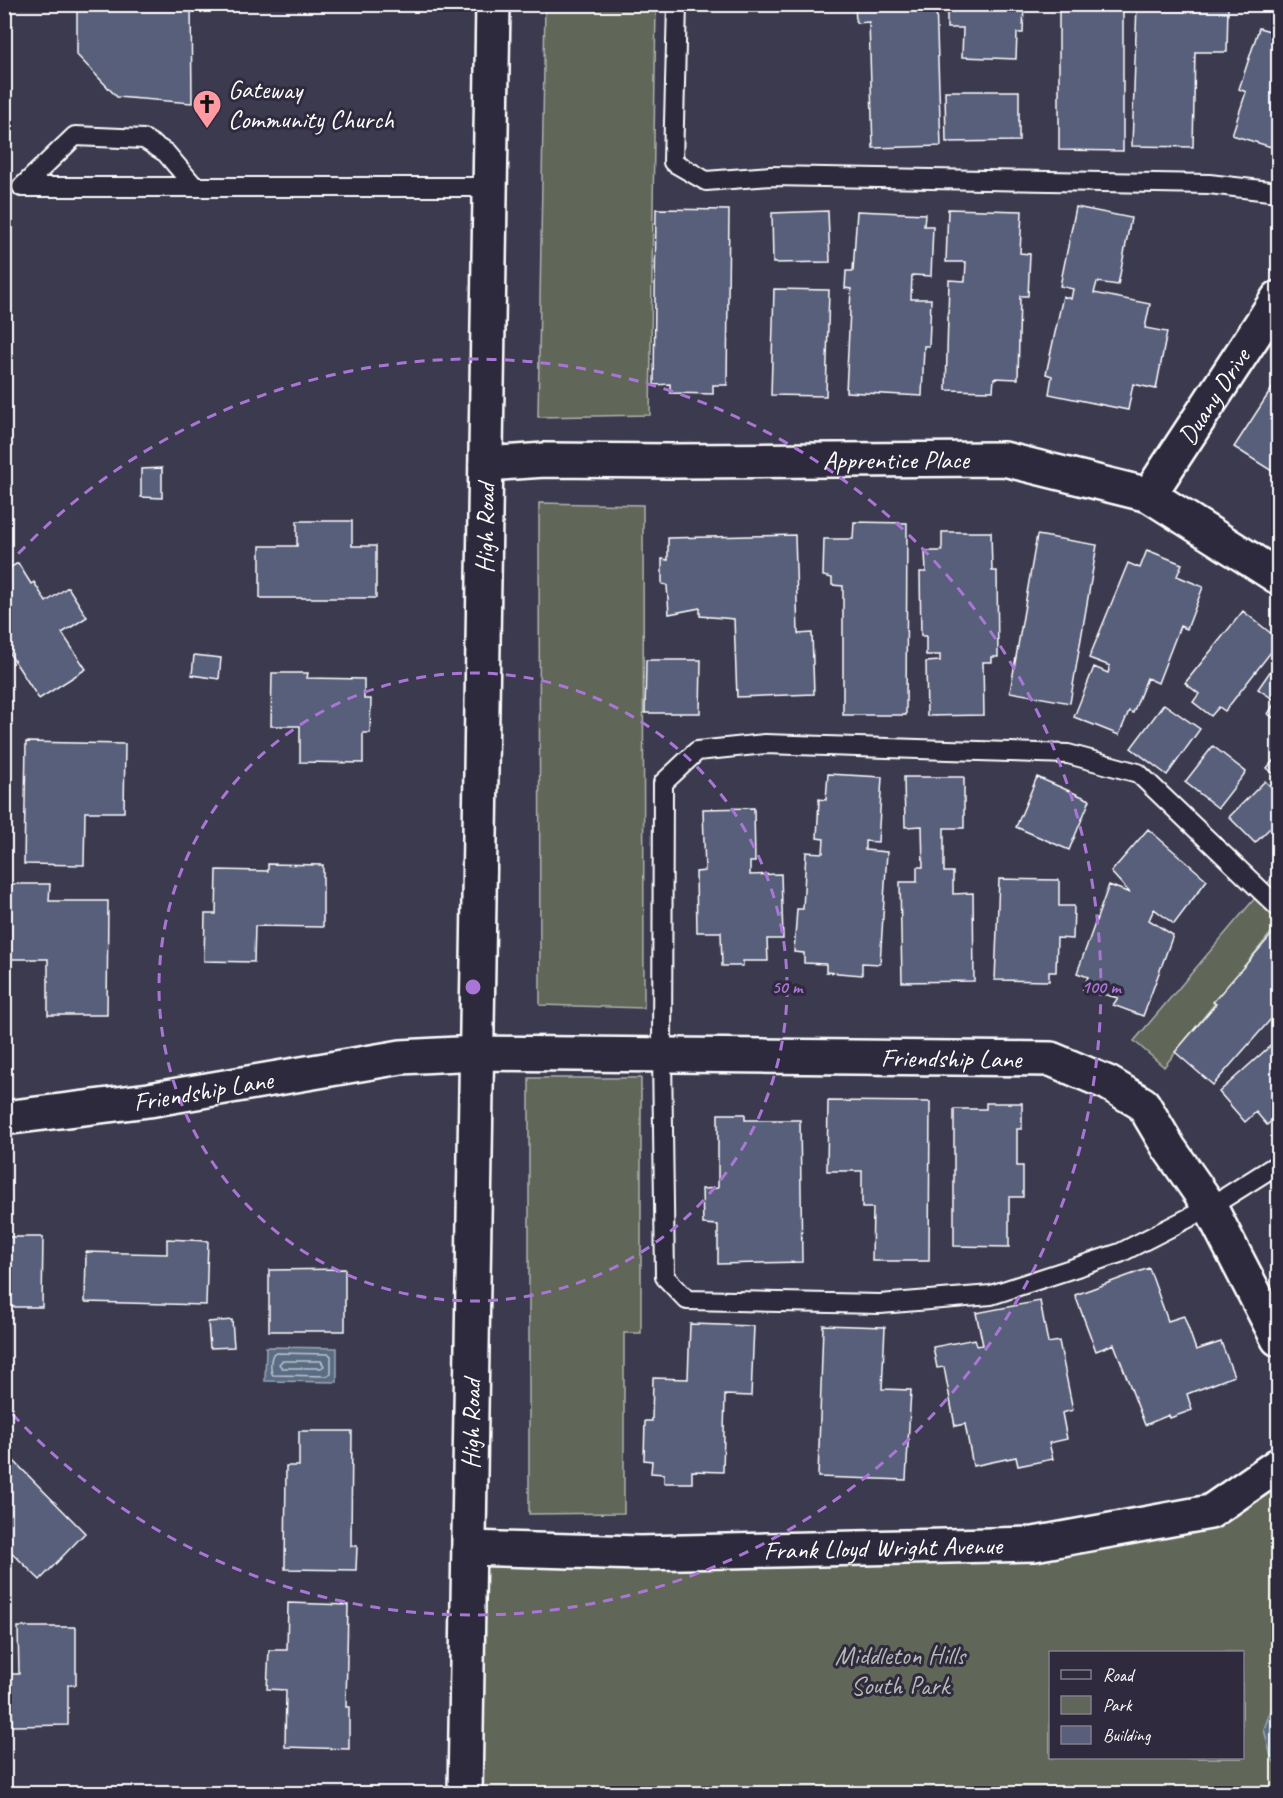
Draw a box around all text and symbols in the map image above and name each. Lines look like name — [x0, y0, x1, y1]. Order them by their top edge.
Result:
place label: Gateway Community Church — [228, 73, 395, 136]
church icon: Gateway Community Church — [191, 88, 223, 130]
street label: Duany Drive — [1170, 340, 1259, 451]
street label: Apprentice Place — [823, 443, 970, 477]
street label: High Road — [468, 479, 502, 573]
text: 50 m — [772, 976, 804, 998]
text: 100 m — [1082, 976, 1122, 998]
centre of rings — [463, 977, 483, 997]
street label: Friendship Lane — [881, 1041, 1023, 1075]
street label: Friendship Lane — [132, 1062, 277, 1118]
street label: High Road — [454, 1375, 488, 1469]
street label: Frank Lloyd Wright Avenue — [763, 1528, 1004, 1567]
park label: Middleton Hills South Park — [835, 1639, 967, 1702]
legend — [1049, 1651, 1244, 1759]
text: Road — [1103, 1664, 1136, 1686]
text: Park — [1103, 1694, 1133, 1716]
text: Building — [1103, 1724, 1152, 1746]

